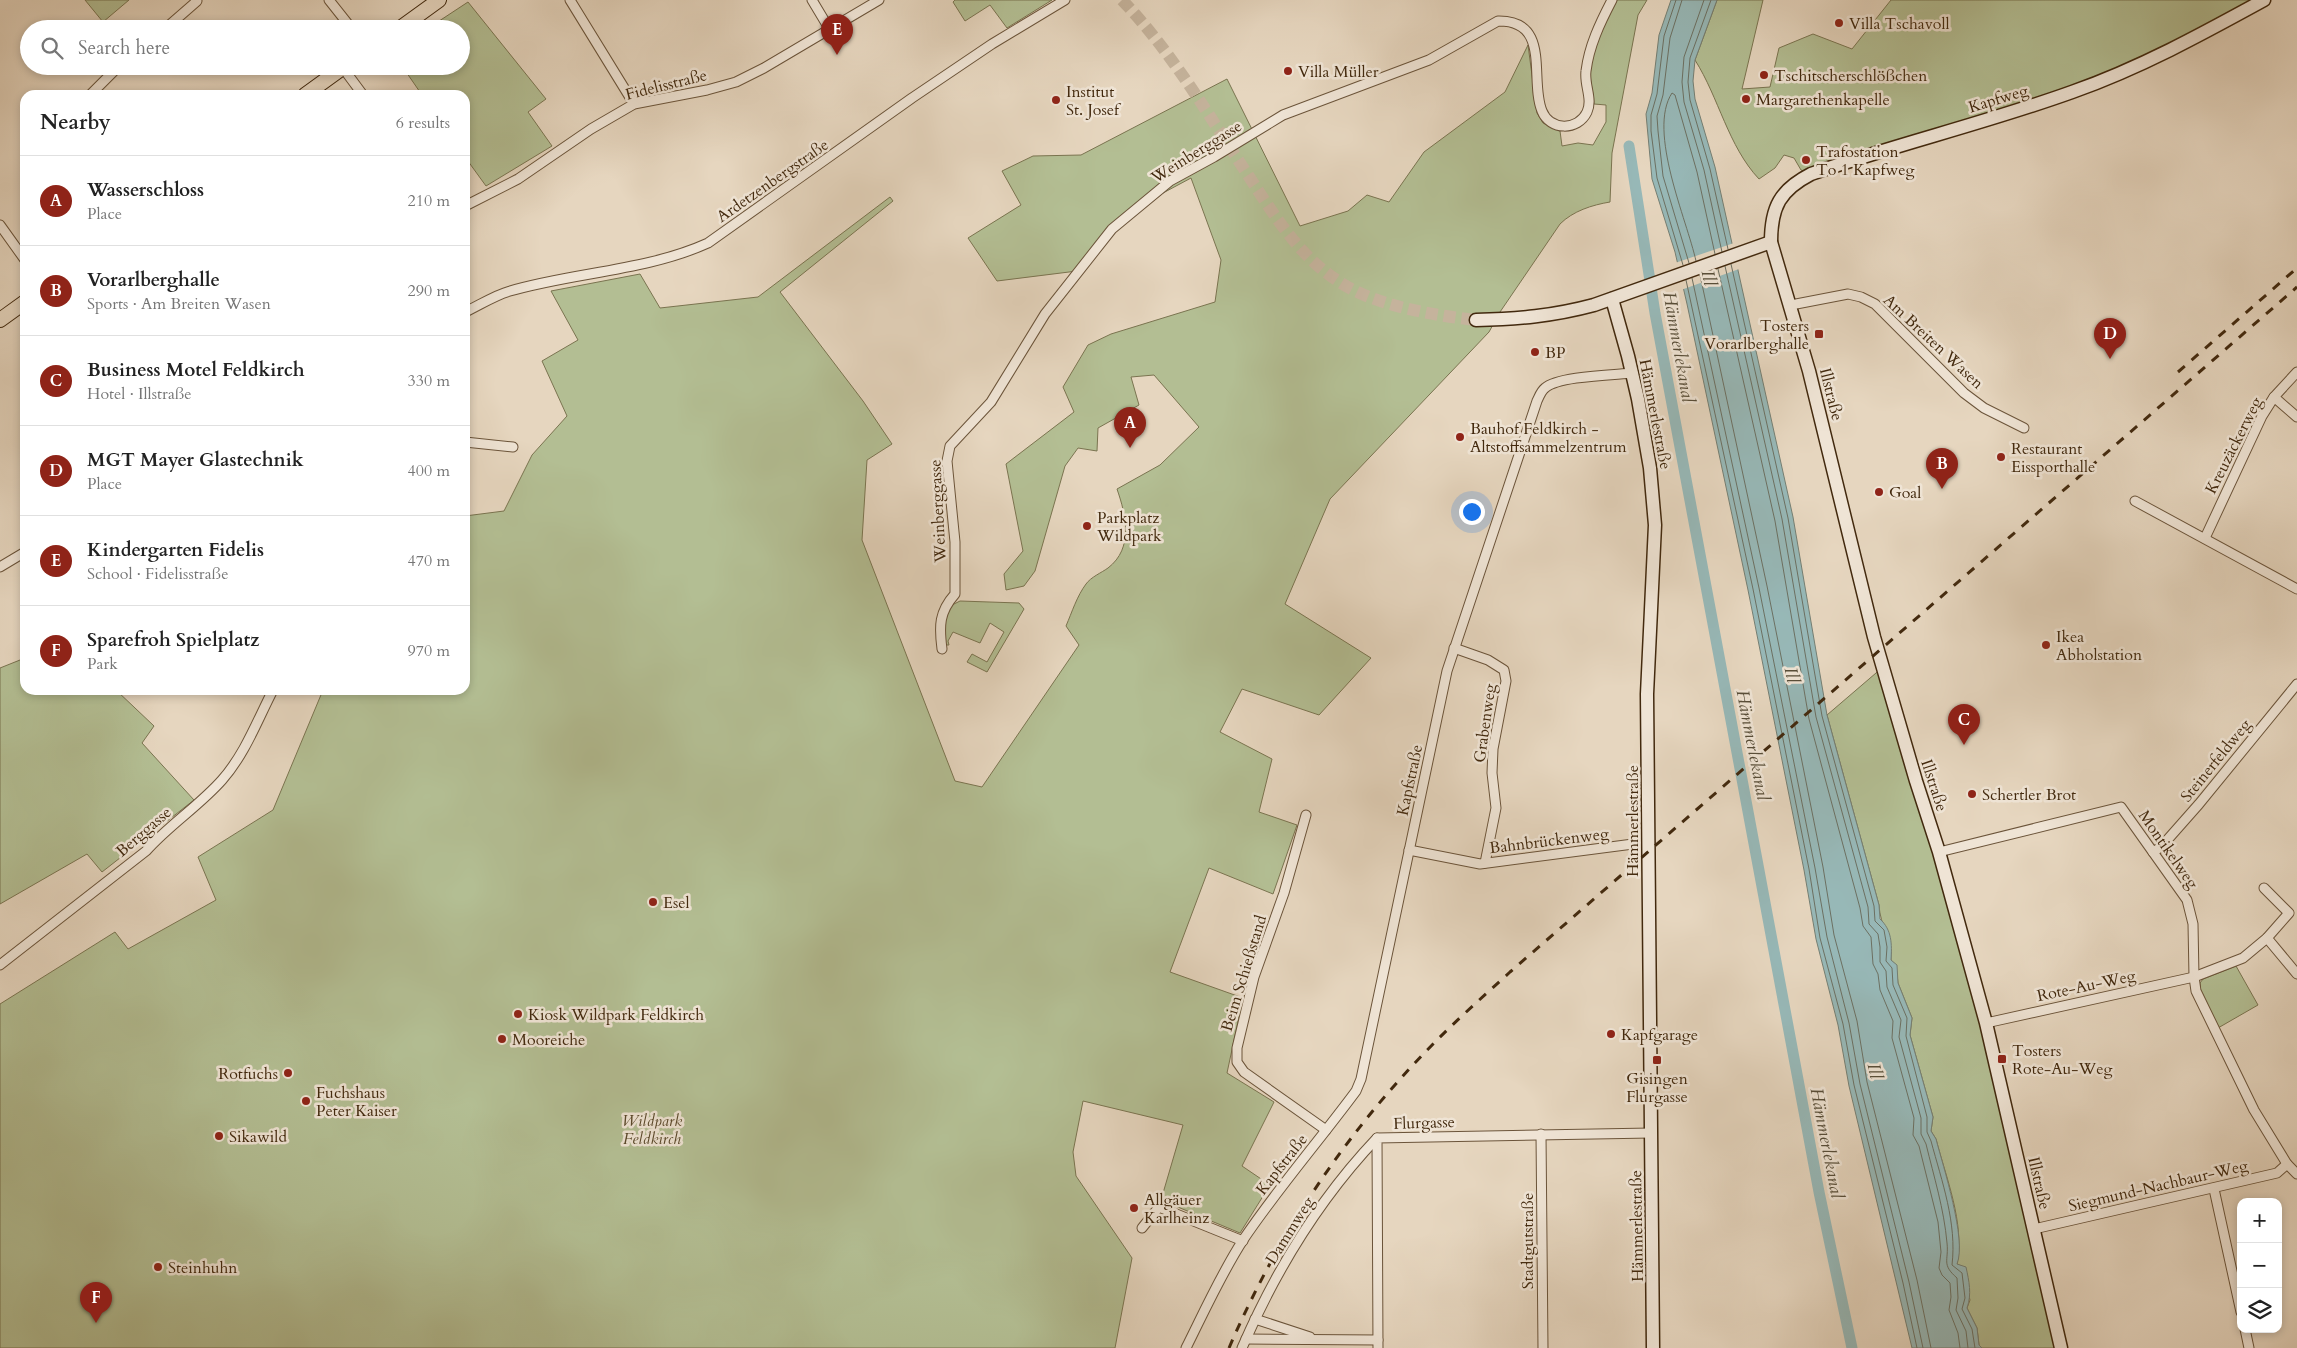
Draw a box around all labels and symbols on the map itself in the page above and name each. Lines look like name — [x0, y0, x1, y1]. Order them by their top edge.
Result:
place label: Villa Tschavoll — [1849, 13, 1950, 35]
pin: E — [821, 14, 853, 55]
marker: Villa Tschavoll — [1833, 17, 1845, 29]
place label: Villa Müller — [1298, 61, 1379, 83]
street label: Fidelisstraße — [623, 64, 709, 106]
marker: Villa Müller — [1282, 65, 1294, 77]
place label: Tschitscherschlößchen — [1774, 65, 1927, 87]
marker: Tschitscherschlößchen — [1758, 69, 1770, 81]
street label: Kapfweg — [1966, 79, 2031, 118]
place label: Institut St. Josef — [1066, 81, 1122, 121]
place label: Margarethenkapelle — [1756, 89, 1890, 111]
marker: Margarethenkapelle — [1740, 93, 1752, 105]
marker: Institut St. Josef — [1050, 94, 1062, 106]
street label: Weinberggasse — [1146, 115, 1246, 189]
street label: Ardetzenbergstraße — [712, 134, 833, 228]
place label: Trafostation To 1 Kapfweg — [1816, 141, 1914, 181]
marker: Trafostation To 1 Kapfweg — [1800, 154, 1812, 166]
water label: Ill — [1695, 268, 1723, 289]
street label: Am Breiten Wasen — [1878, 289, 1988, 394]
water label: Hämmerlekanal — [1656, 290, 1701, 406]
place label: Tosters Vorarlberghalle — [1704, 315, 1809, 355]
pin: D — [2094, 318, 2126, 359]
marker: Tosters Vorarlberghalle — [1813, 328, 1825, 340]
place label: BP — [1545, 342, 1565, 364]
marker: BP — [1529, 346, 1541, 358]
street label: Hämmerlestraße — [1634, 357, 1676, 471]
street label: Illstraße — [1814, 366, 1848, 423]
street label: Kreuzäckerweg — [2200, 393, 2268, 498]
pin: A — [1114, 407, 1146, 448]
place label: Bauhof Feldkirch - Altstoffsammelzentrum — [1470, 418, 1627, 458]
marker: Bauhof Feldkirch - Altstoffsammelzentrum — [1454, 431, 1466, 443]
place label: Restaurant Eissporthalle — [2011, 438, 2095, 478]
pin: B — [1926, 448, 1958, 489]
marker: Restaurant Eissporthalle — [1995, 451, 2007, 463]
street label: Weinberggasse — [924, 459, 952, 564]
place label: Goal — [1889, 482, 1921, 504]
marker: Goal — [1873, 486, 1885, 498]
your location — [1459, 499, 1485, 525]
place label: Parkplatz Wildpark — [1096, 507, 1162, 547]
marker: Parkplatz Wildpark — [1081, 520, 1093, 532]
place label: Ikea Abholstation — [2056, 626, 2142, 666]
marker: Ikea Abholstation — [2040, 639, 2052, 651]
water label: Ill — [1778, 665, 1806, 686]
street label: Grabenweg — [1469, 682, 1501, 764]
water label: Hämmerlekanal — [1730, 688, 1776, 804]
pin: C — [1948, 704, 1980, 745]
street label: Steinerfeldweg — [2176, 715, 2256, 807]
street label: Kapfstraße — [1392, 743, 1428, 818]
street label: Illstraße — [1915, 756, 1953, 814]
street label: Hämmerlestraße — [1622, 765, 1644, 877]
place label: Schertler Brot — [1982, 784, 2076, 806]
marker: Schertler Brot — [1966, 788, 1978, 800]
street label: Berggasse — [111, 802, 176, 862]
street label: Montikelweg — [2133, 806, 2203, 893]
street label: Bahnbrückenweg — [1488, 823, 1610, 859]
place label: Esel — [663, 892, 690, 914]
marker: Esel — [647, 896, 659, 908]
street label: Beim Schießstand — [1216, 912, 1272, 1034]
street label: Rote-Au-Weg — [2035, 965, 2138, 1007]
place label: Kiosk Wildpark Feldkirch — [528, 1004, 704, 1026]
marker: Kiosk Wildpark Feldkirch — [512, 1008, 524, 1020]
place label: Kapfgarage — [1621, 1024, 1698, 1046]
marker: Kapfgarage — [1605, 1028, 1617, 1040]
place label: Mooreiche — [512, 1029, 585, 1051]
marker: Mooreiche — [496, 1033, 508, 1045]
place label: Tosters Rote-Au-Weg — [2012, 1040, 2112, 1080]
marker: Tosters Rote-Au-Weg — [1996, 1053, 2008, 1065]
marker: Gisingen Flurgasse — [1651, 1054, 1663, 1066]
water label: Ill — [1861, 1061, 1889, 1082]
place label: Rotfuchs — [218, 1063, 278, 1085]
marker: Rotfuchs — [282, 1067, 294, 1079]
place label: Gisingen Flurgasse — [1626, 1068, 1688, 1108]
place label: Fuchshaus Peter Kaiser — [316, 1082, 397, 1122]
water label: Hämmerlekanal — [1804, 1086, 1850, 1202]
marker: Fuchshaus Peter Kaiser — [300, 1095, 312, 1107]
park label: Wildpark Feldkirch — [622, 1110, 682, 1150]
street label: Flurgasse — [1393, 1111, 1455, 1135]
place label: Sikawild — [229, 1126, 287, 1148]
street label: Kapfstraße — [1251, 1129, 1313, 1200]
marker: Sikawild — [213, 1130, 225, 1142]
street label: Illstraße — [2022, 1155, 2056, 1212]
street label: Siegmund-Nachbaur-Weg — [2066, 1155, 2250, 1217]
street label: Hämmerlestraße — [1625, 1170, 1649, 1282]
place label: Allgäuer Karlheinz — [1144, 1189, 1210, 1229]
street label: Dammweg — [1260, 1192, 1319, 1269]
street label: Stadtgutstraße — [1517, 1193, 1539, 1289]
marker: Allgäuer Karlheinz — [1128, 1202, 1140, 1214]
place label: Steinhuhn — [168, 1257, 237, 1279]
marker: Steinhuhn — [152, 1261, 164, 1273]
pin: F — [80, 1282, 112, 1323]

